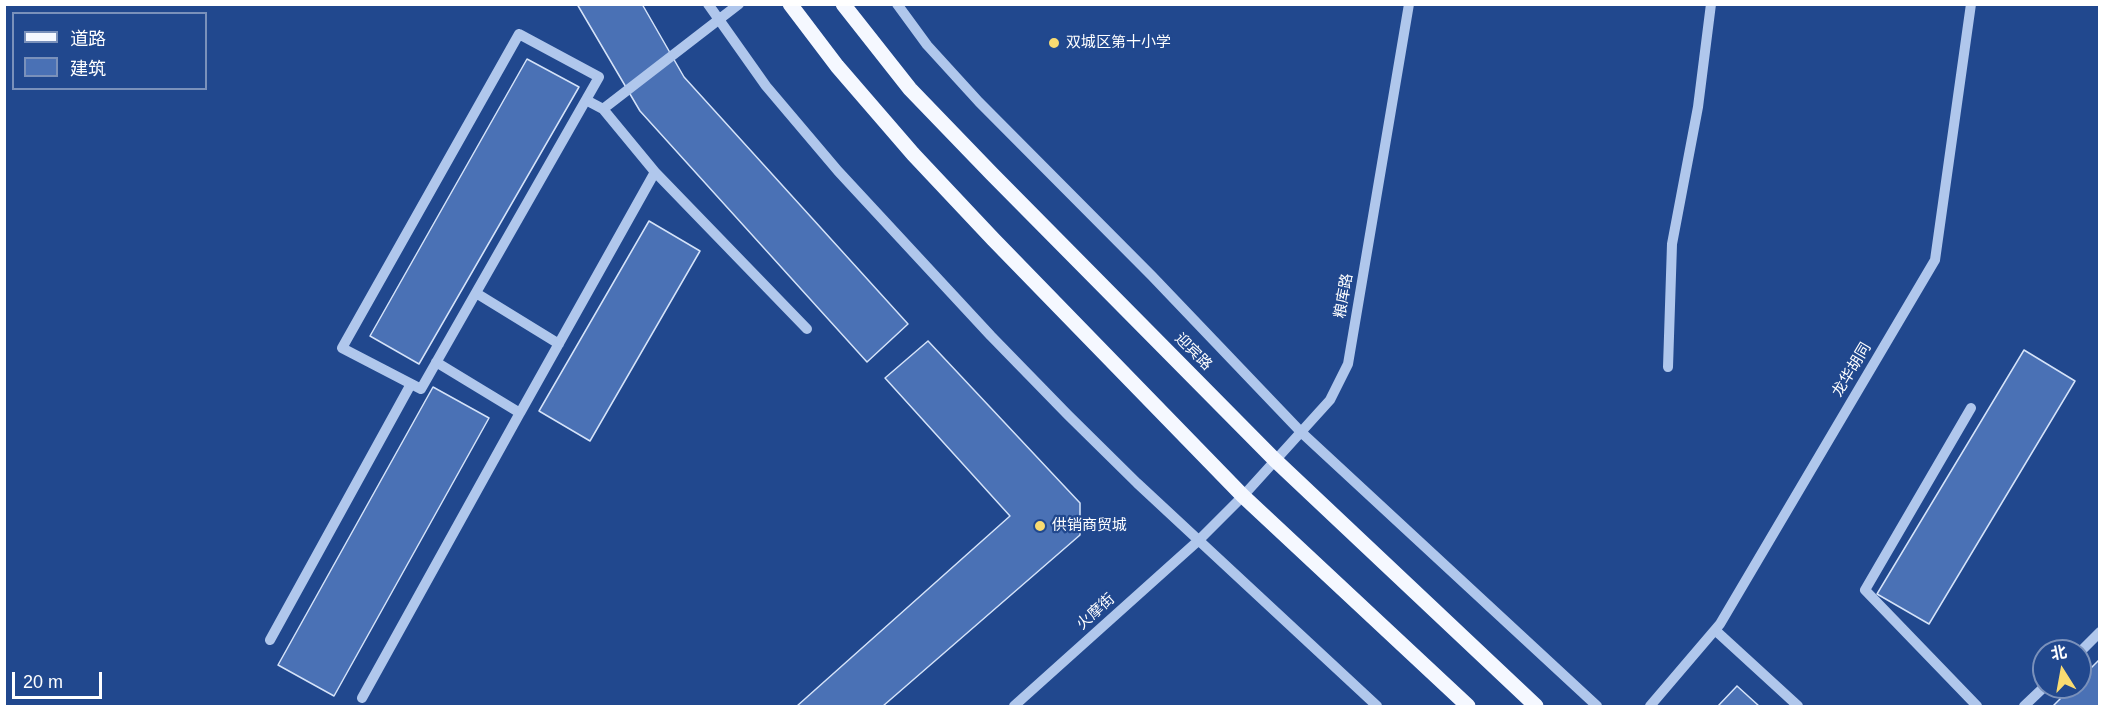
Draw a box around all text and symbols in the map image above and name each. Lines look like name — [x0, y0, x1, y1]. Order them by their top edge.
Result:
legend — [12, 12, 207, 90]
text: 道路 — [70, 29, 106, 49]
place label: 双城区第十小学 — [1066, 34, 1171, 52]
marker: 双城区第十小学 — [1047, 36, 1061, 50]
text: 建筑 — [70, 59, 106, 79]
street label: 粮库路 — [1331, 272, 1357, 320]
street label: 迎宾路 — [1171, 330, 1215, 374]
street label: 龙华胡同 — [1829, 340, 1875, 400]
place label: 供销商贸城 — [1052, 517, 1127, 535]
marker: 供销商贸城 — [1033, 519, 1047, 533]
street label: 火摩街 — [1073, 590, 1119, 634]
north arrow — [2032, 639, 2092, 699]
text: 北 — [2049, 643, 2068, 663]
scale bar — [15, 660, 105, 698]
text: 20 m — [23, 672, 63, 692]

